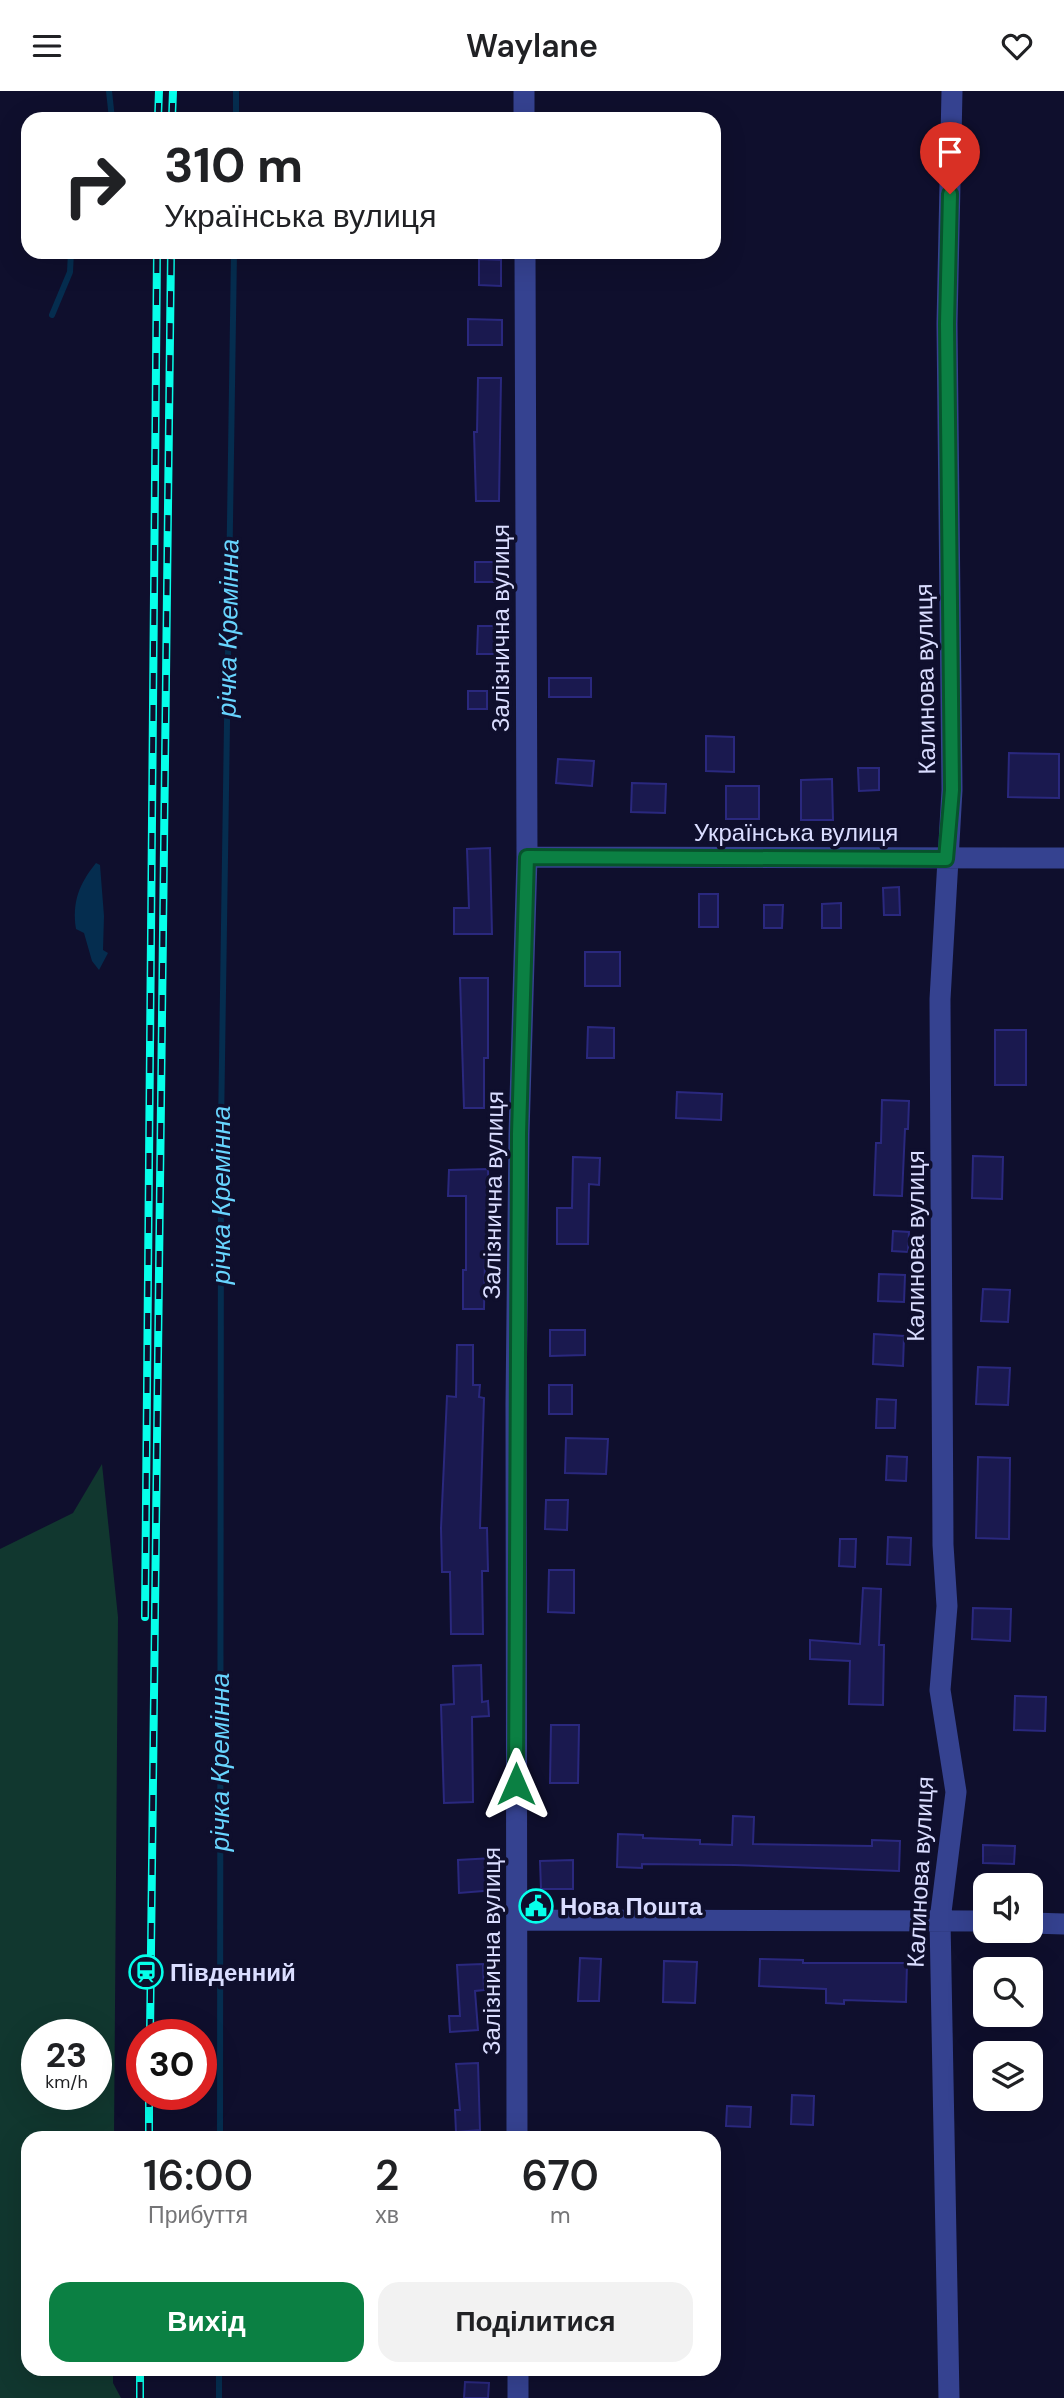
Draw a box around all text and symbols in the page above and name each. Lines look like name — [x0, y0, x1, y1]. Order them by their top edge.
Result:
text: Waylane — [466, 25, 598, 67]
icon: menu — [28, 27, 66, 65]
icon: heart — [998, 27, 1036, 65]
pin — [920, 122, 980, 194]
text: 310 m — [164, 133, 303, 197]
icon: arrive — [931, 133, 969, 171]
icon: right — [49, 140, 140, 231]
text: Українська вулиця — [164, 195, 437, 237]
street label: Залізнична вулиця — [485, 524, 516, 732]
water label: річка Кремінна — [209, 539, 247, 718]
street label: Калинова вулиця — [908, 583, 942, 775]
street label: Українська вулиця — [694, 817, 898, 848]
street label: Залізнична вулиця — [476, 1091, 510, 1299]
water label: річка Кремінна — [204, 1106, 238, 1285]
street label: Калинова вулиця — [900, 1150, 931, 1342]
water label: річка Кремінна — [203, 1673, 237, 1852]
position arrow — [479, 1747, 553, 1821]
street label: Калинова вулиця — [900, 1776, 940, 1968]
street label: Залізнична вулиця — [476, 1847, 507, 2055]
map controls — [973, 1873, 1043, 2111]
button: sound — [973, 1873, 1043, 1943]
public building icon: Нова Пошта — [517, 1887, 555, 1925]
place label: Нова Пошта — [560, 1891, 703, 1922]
station icon: Південний — [127, 1953, 165, 1991]
place label: Південний — [170, 1957, 296, 1988]
button: search — [973, 1957, 1043, 2027]
speed limit sign: 30 — [126, 2019, 217, 2110]
text: 23 — [46, 2032, 87, 2078]
button: layers — [973, 2041, 1043, 2111]
text: km/h — [45, 2070, 88, 2094]
text: 16:00 — [143, 2148, 253, 2203]
text: 2 — [375, 2148, 399, 2203]
text: 670 — [521, 2148, 599, 2203]
text: Прибуття — [148, 2200, 248, 2230]
text: хв — [375, 2200, 399, 2230]
text: m — [550, 2200, 570, 2230]
button: Вихід — [49, 2282, 364, 2362]
button: Поділитися — [378, 2282, 693, 2362]

